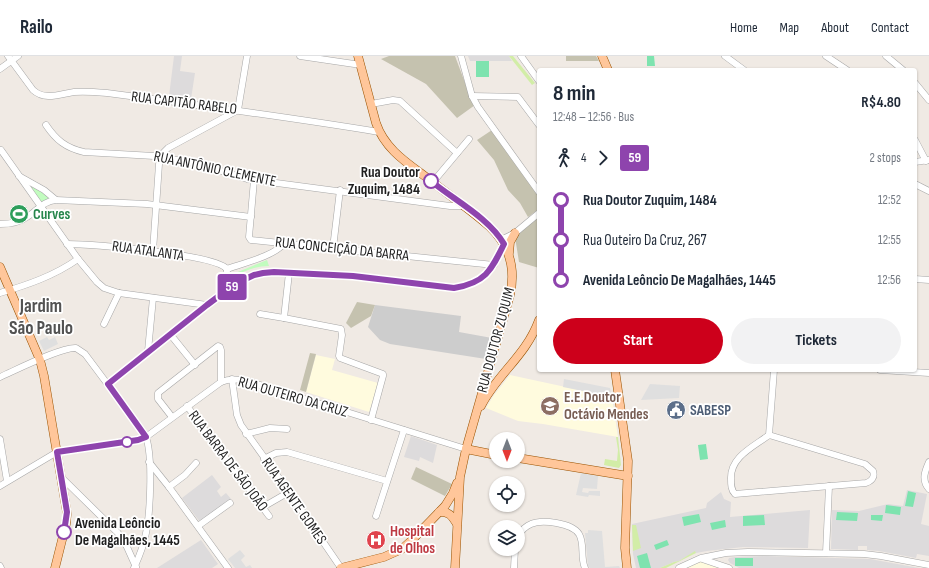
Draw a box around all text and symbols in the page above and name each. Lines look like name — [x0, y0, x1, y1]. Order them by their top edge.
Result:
text: Railo — [20, 16, 53, 39]
text: Home — [730, 19, 758, 36]
text: Map — [780, 19, 799, 36]
text: About — [821, 19, 849, 36]
text: Contact — [871, 19, 909, 36]
text: 8 min — [553, 80, 596, 107]
street label: RUA CAPITÃO RABELO — [130, 87, 238, 119]
text: R$4.80 — [861, 93, 901, 112]
text: 12:48 – 12:56 · Bus — [553, 109, 634, 125]
street label: RUA ANTÔNIO CLEMENTE — [152, 147, 278, 191]
icon: walk — [553, 147, 575, 169]
icon: forward — [592, 147, 614, 169]
text: 59 — [628, 149, 641, 166]
text: 4 — [581, 150, 586, 166]
text: 2 stops — [870, 150, 901, 166]
place label: Rua Doutor Zuquim, 1484 — [348, 163, 420, 199]
marker: Rua Doutor Zuquim, 1484 — [423, 173, 439, 189]
text: Rua Doutor Zuquim, 1484 — [583, 191, 717, 210]
text: 12:52 — [878, 192, 901, 208]
sports icon: Curves — [8, 203, 30, 225]
place label: Curves — [33, 205, 71, 224]
text: Rua Outeiro Da Cruz, 267 — [583, 231, 707, 250]
text: 12:55 — [878, 232, 901, 248]
street label: RUA CONCEIÇÃO DA BARRA — [274, 233, 410, 266]
street label: RUA ATALANTA — [111, 237, 186, 266]
text: Avenida Leôncio De Magalhães, 1445 — [583, 271, 776, 290]
text: 12:56 — [878, 272, 901, 288]
line badge: 59 — [214, 274, 250, 300]
text: 59 — [226, 278, 238, 295]
street label: RUA DOUTOR ZUQUIM — [473, 285, 519, 395]
district label: Jardim São Paulo — [9, 295, 73, 340]
button: Start — [553, 318, 723, 364]
button: Tickets — [731, 318, 901, 364]
street label: RUA OUTEIRO DA CRUZ — [236, 372, 350, 422]
place label: E.E.Doutor Octávio Mendes — [564, 388, 649, 424]
school or university icon: E.E.Doutor Octávio Mendes — [539, 395, 561, 417]
public building icon: SABESP — [665, 399, 687, 421]
place label: SABESP — [690, 401, 731, 420]
street label: RUA BARRA DE SÃO JOÃO — [184, 407, 272, 515]
north arrow — [489, 432, 525, 468]
map controls — [489, 432, 525, 556]
unlabelled marker — [121, 436, 133, 448]
street label: RUA AGENTE GOMES — [257, 454, 331, 548]
button: locate — [489, 476, 525, 512]
place label: Avenida Leôncio De Magalhães, 1445 — [74, 514, 180, 550]
button: layers — [489, 520, 525, 556]
place label: Hospital de Olhos — [390, 522, 435, 558]
marker: Avenida Leôncio De Magalhães, 1445 — [56, 524, 72, 540]
hospital icon: Hospital de Olhos — [365, 529, 387, 551]

